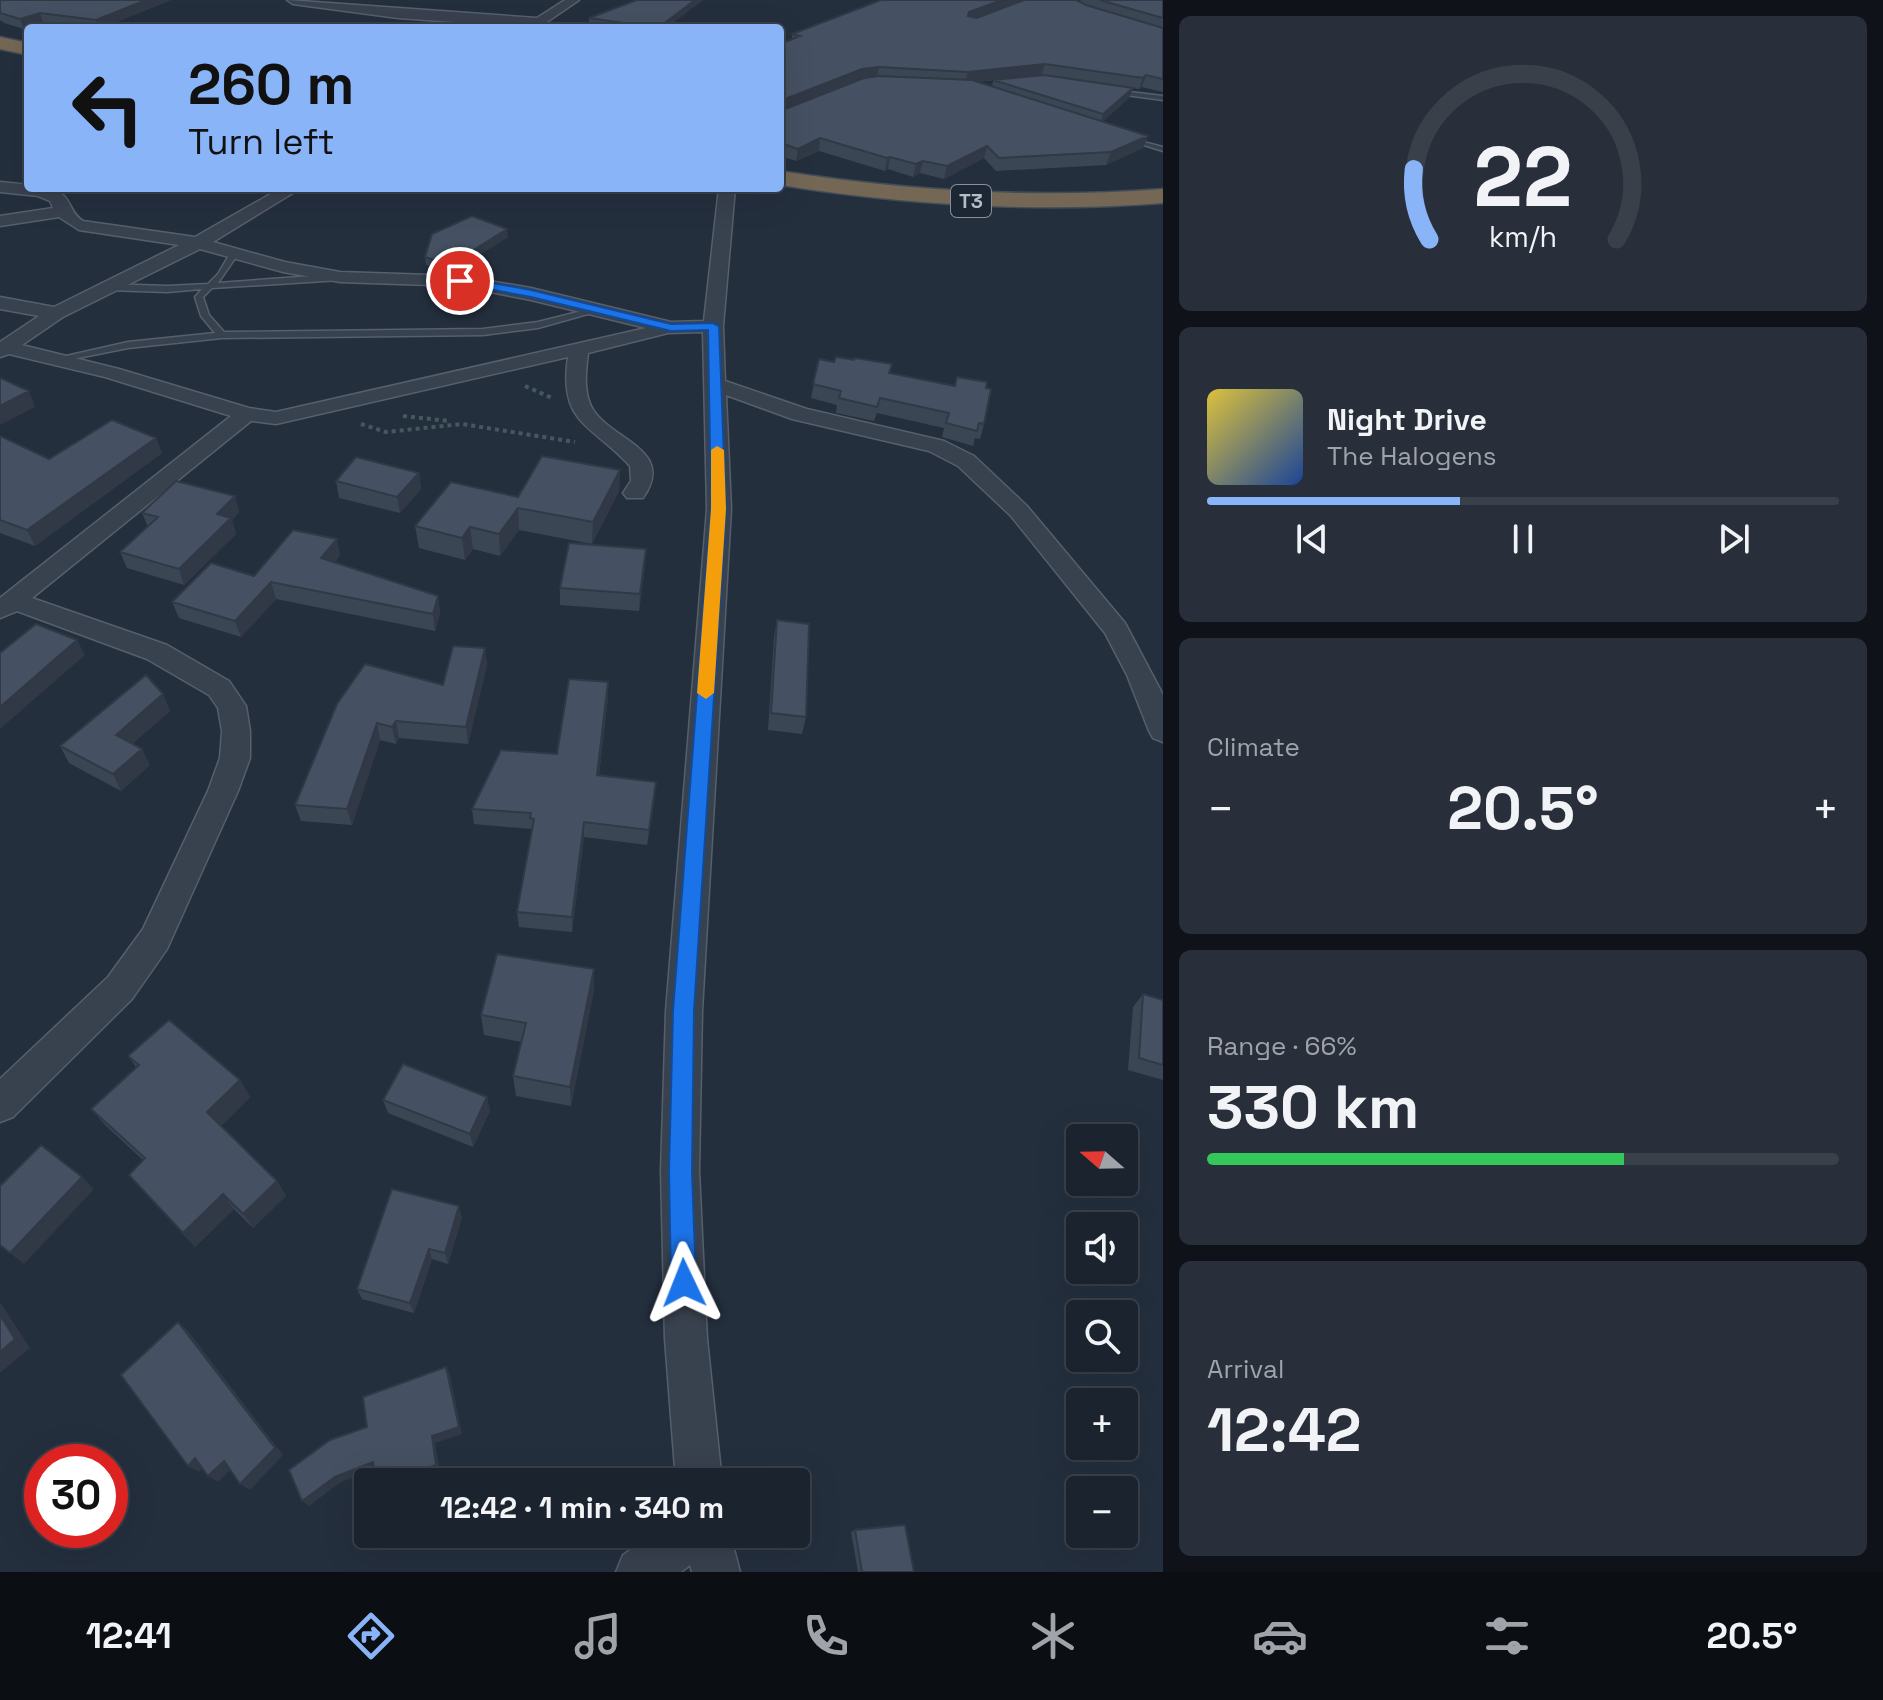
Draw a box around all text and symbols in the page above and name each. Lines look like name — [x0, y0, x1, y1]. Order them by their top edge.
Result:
text: 260 m — [188, 49, 354, 120]
icon: left — [56, 56, 160, 160]
text: Turn left — [188, 119, 335, 165]
text: 22 — [1474, 123, 1572, 229]
road number: T3 — [951, 185, 991, 217]
text: km/h — [1489, 219, 1557, 255]
pin — [426, 247, 494, 315]
icon: arrive — [438, 259, 482, 303]
text: Night Drive — [1327, 400, 1487, 439]
text: The Halogens — [1327, 439, 1496, 473]
icon: previous — [1290, 517, 1334, 561]
icon: pause — [1501, 517, 1545, 561]
icon: next — [1712, 517, 1756, 561]
text: Climate — [1207, 730, 1300, 764]
text: 20.5° — [1447, 770, 1599, 847]
text: − — [1207, 781, 1234, 837]
text: + — [1812, 781, 1839, 837]
text: Range · 66% — [1207, 1029, 1357, 1063]
text: 330 km — [1207, 1069, 1419, 1146]
north arrow — [1066, 1124, 1138, 1196]
map controls — [1066, 1124, 1138, 1548]
button: sound — [1066, 1212, 1138, 1284]
position arrow — [642, 1241, 726, 1325]
button: search — [1066, 1300, 1138, 1372]
text: Arrival — [1207, 1352, 1284, 1386]
button: + — [1066, 1388, 1138, 1460]
text: 12:42 — [1207, 1392, 1361, 1469]
speed limit sign: 30 — [24, 1444, 128, 1548]
button: − — [1066, 1476, 1138, 1548]
text: 12:42 · 1 min · 340 m — [440, 1488, 724, 1527]
icon: directions — [343, 1608, 399, 1664]
icon: music — [570, 1608, 626, 1664]
icon: phone — [798, 1608, 854, 1664]
icon: climate — [1025, 1608, 1081, 1664]
icon: car — [1252, 1608, 1308, 1664]
icon: filters — [1479, 1608, 1535, 1664]
text: 12:41 — [86, 1613, 172, 1659]
text: 20.5° — [1707, 1613, 1797, 1659]

